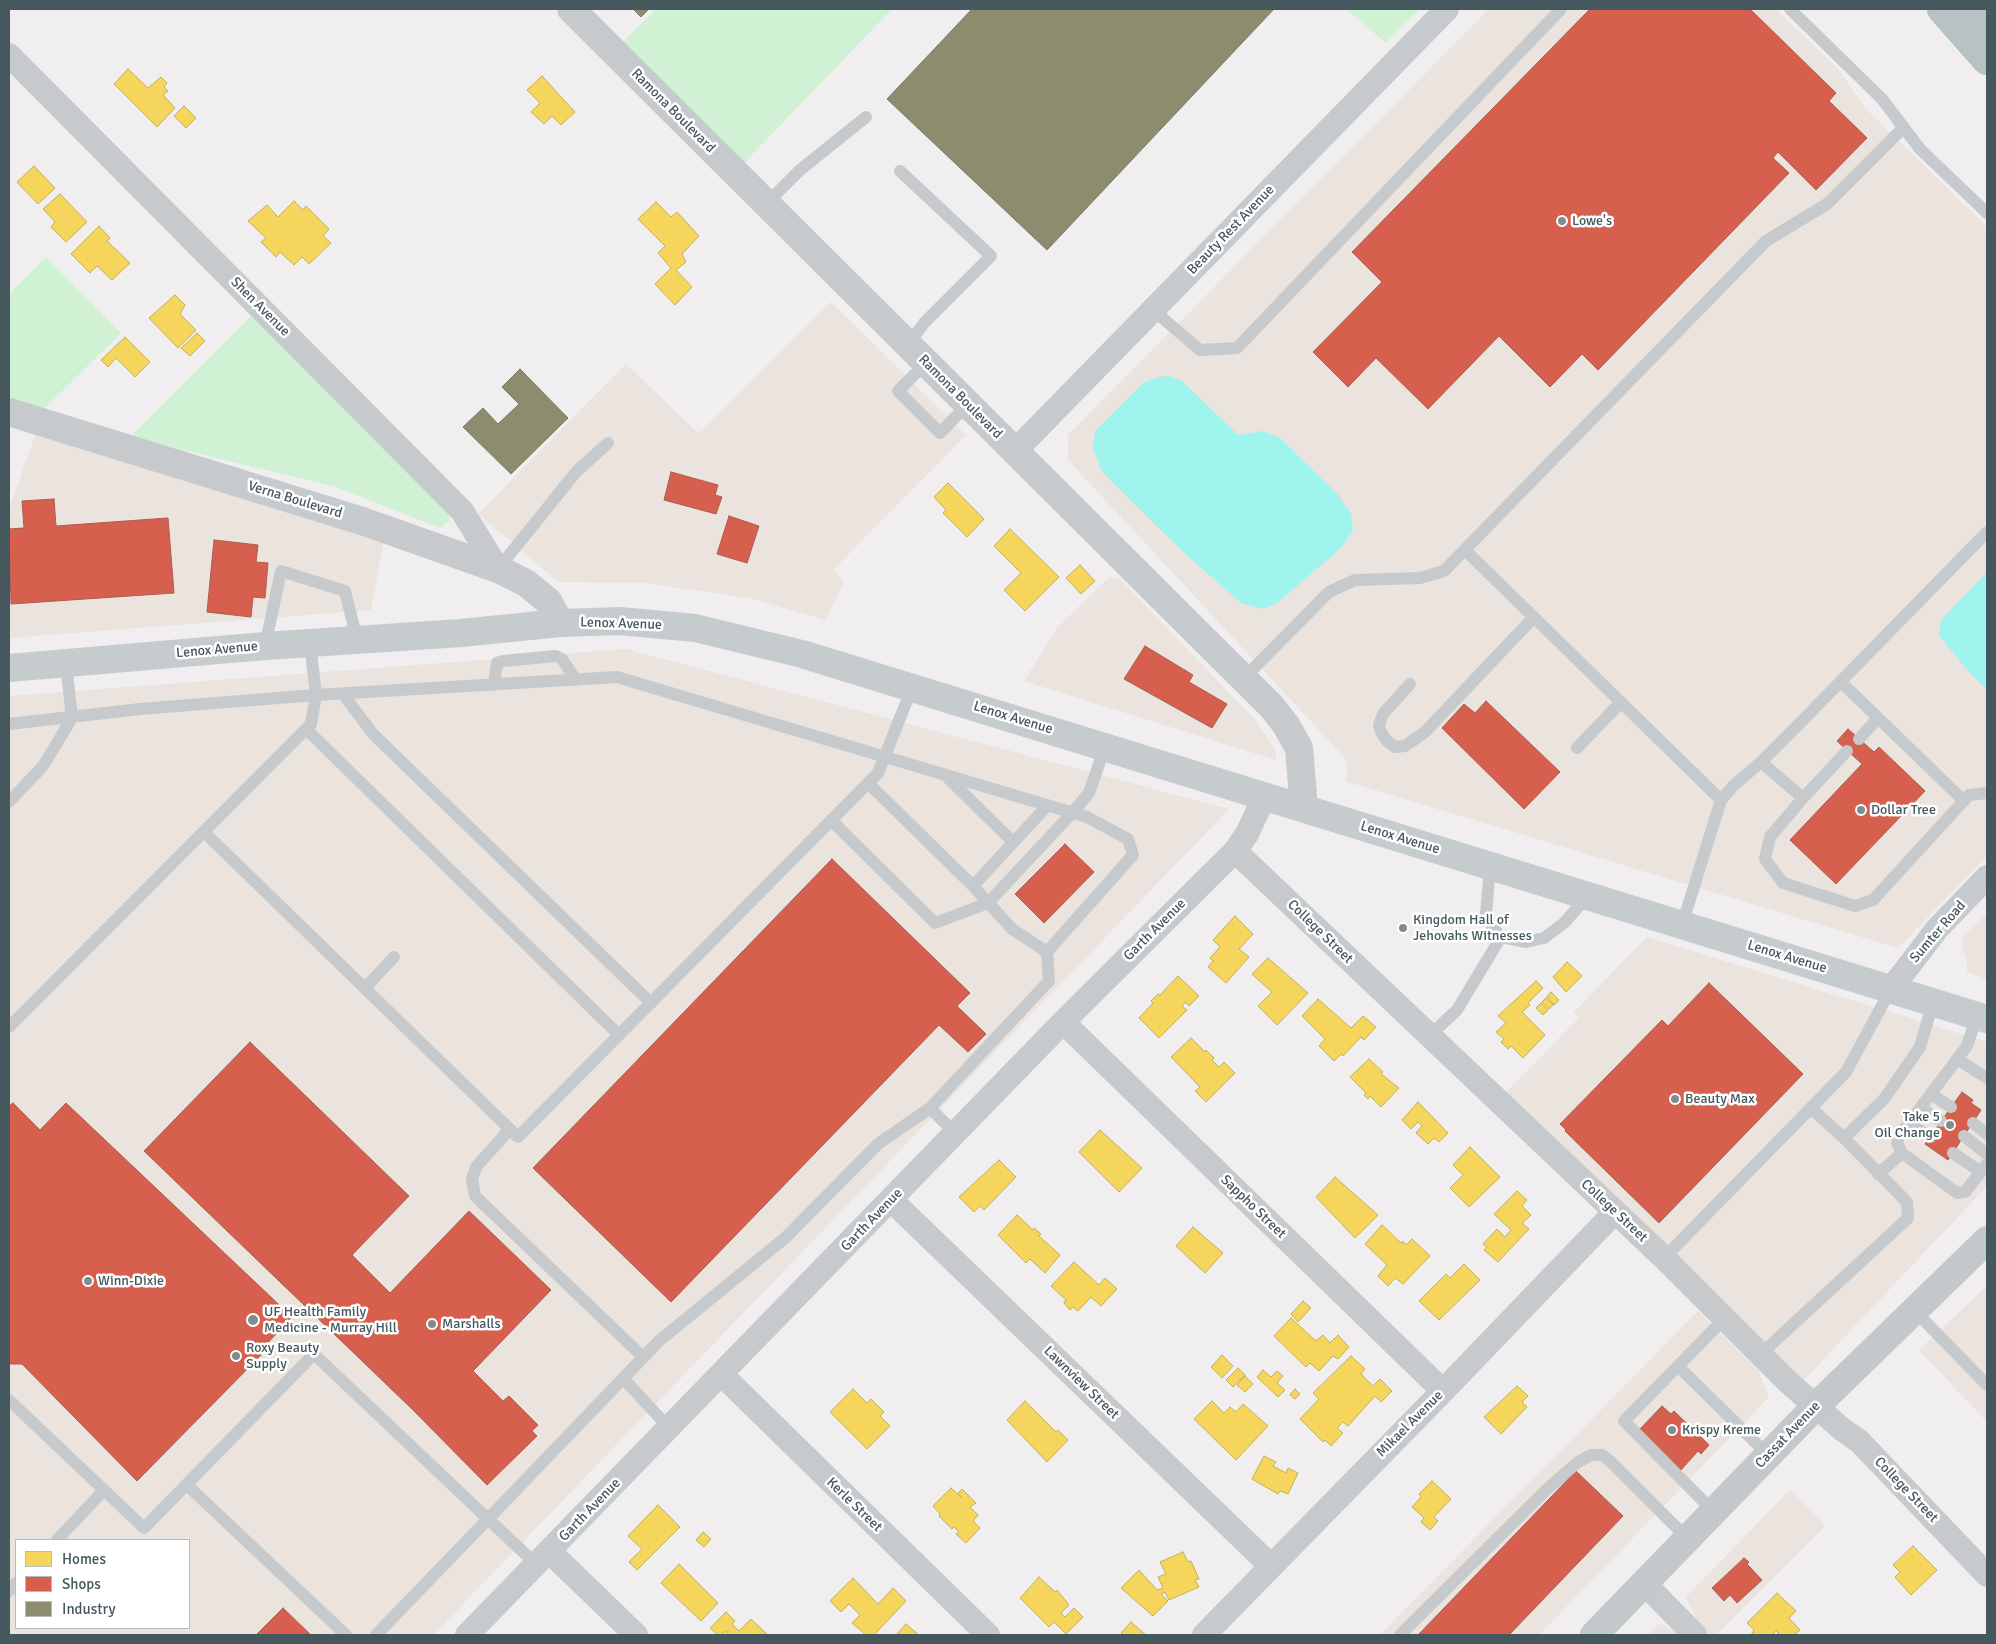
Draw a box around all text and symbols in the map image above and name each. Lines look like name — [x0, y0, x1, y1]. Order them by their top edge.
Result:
street label: Ramona Boulevard — [628, 66, 718, 156]
street label: Beauty Rest Avenue — [1184, 182, 1278, 278]
place label: Lowe's — [1572, 213, 1612, 229]
marker: Lowe's — [1556, 215, 1568, 227]
street label: Shen Avenue — [227, 274, 293, 340]
street label: Ramona Boulevard — [915, 352, 1005, 442]
street label: Verna Boulevard — [246, 478, 344, 522]
street label: Lenox Avenue — [580, 614, 662, 634]
street label: Lenox Avenue — [175, 638, 259, 662]
street label: Lenox Avenue — [971, 698, 1055, 738]
place label: Dollar Tree — [1871, 802, 1936, 818]
marker: Dollar Tree — [1855, 804, 1867, 816]
street label: Lenox Avenue — [1358, 818, 1442, 858]
street label: Garth Avenue — [1120, 895, 1190, 965]
street label: College Street — [1284, 897, 1356, 967]
street label: Sumter Road — [1907, 898, 1969, 966]
place label: Kingdom Hall of Jehovahs Witnesses — [1413, 912, 1532, 944]
marker: Kingdom Hall of Jehovahs Witnesses — [1397, 922, 1409, 934]
street label: Lenox Avenue — [1745, 937, 1829, 977]
place label: Beauty Max — [1685, 1091, 1755, 1107]
marker: Beauty Max — [1669, 1093, 1681, 1105]
place label: Take 5 Oil Change — [1875, 1109, 1940, 1142]
marker: Take 5 Oil Change — [1944, 1119, 1956, 1131]
street label: Sappho Street — [1217, 1172, 1289, 1242]
street label: College Street — [1577, 1176, 1651, 1246]
street label: Garth Avenue — [838, 1185, 906, 1255]
place label: Winn-Dixie — [98, 1273, 164, 1289]
marker: Winn-Dixie — [82, 1275, 94, 1287]
place label: UF Health Family Medicine - Murray Hill — [264, 1304, 397, 1336]
marker: UF Health Family Medicine - Murray Hill — [246, 1313, 260, 1327]
place label: Marshalls — [442, 1316, 501, 1332]
marker: Marshalls — [426, 1318, 438, 1330]
place label: Roxy Beauty Supply — [246, 1340, 319, 1372]
street label: Lawnview Street — [1040, 1343, 1122, 1423]
marker: Roxy Beauty Supply — [230, 1350, 242, 1362]
street label: Mikael Avenue — [1373, 1387, 1447, 1461]
street label: Cassat Avenue — [1752, 1398, 1824, 1472]
place label: Krispy Kreme — [1682, 1422, 1761, 1438]
marker: Krispy Kreme — [1666, 1424, 1678, 1436]
street label: College Street — [1871, 1454, 1941, 1526]
street label: Kerle Street — [823, 1474, 885, 1536]
street label: Garth Avenue — [556, 1475, 624, 1545]
legend — [15, 1539, 190, 1629]
text: Homes — [62, 1550, 106, 1568]
text: Shops — [62, 1575, 101, 1593]
text: Industry — [62, 1600, 115, 1618]

